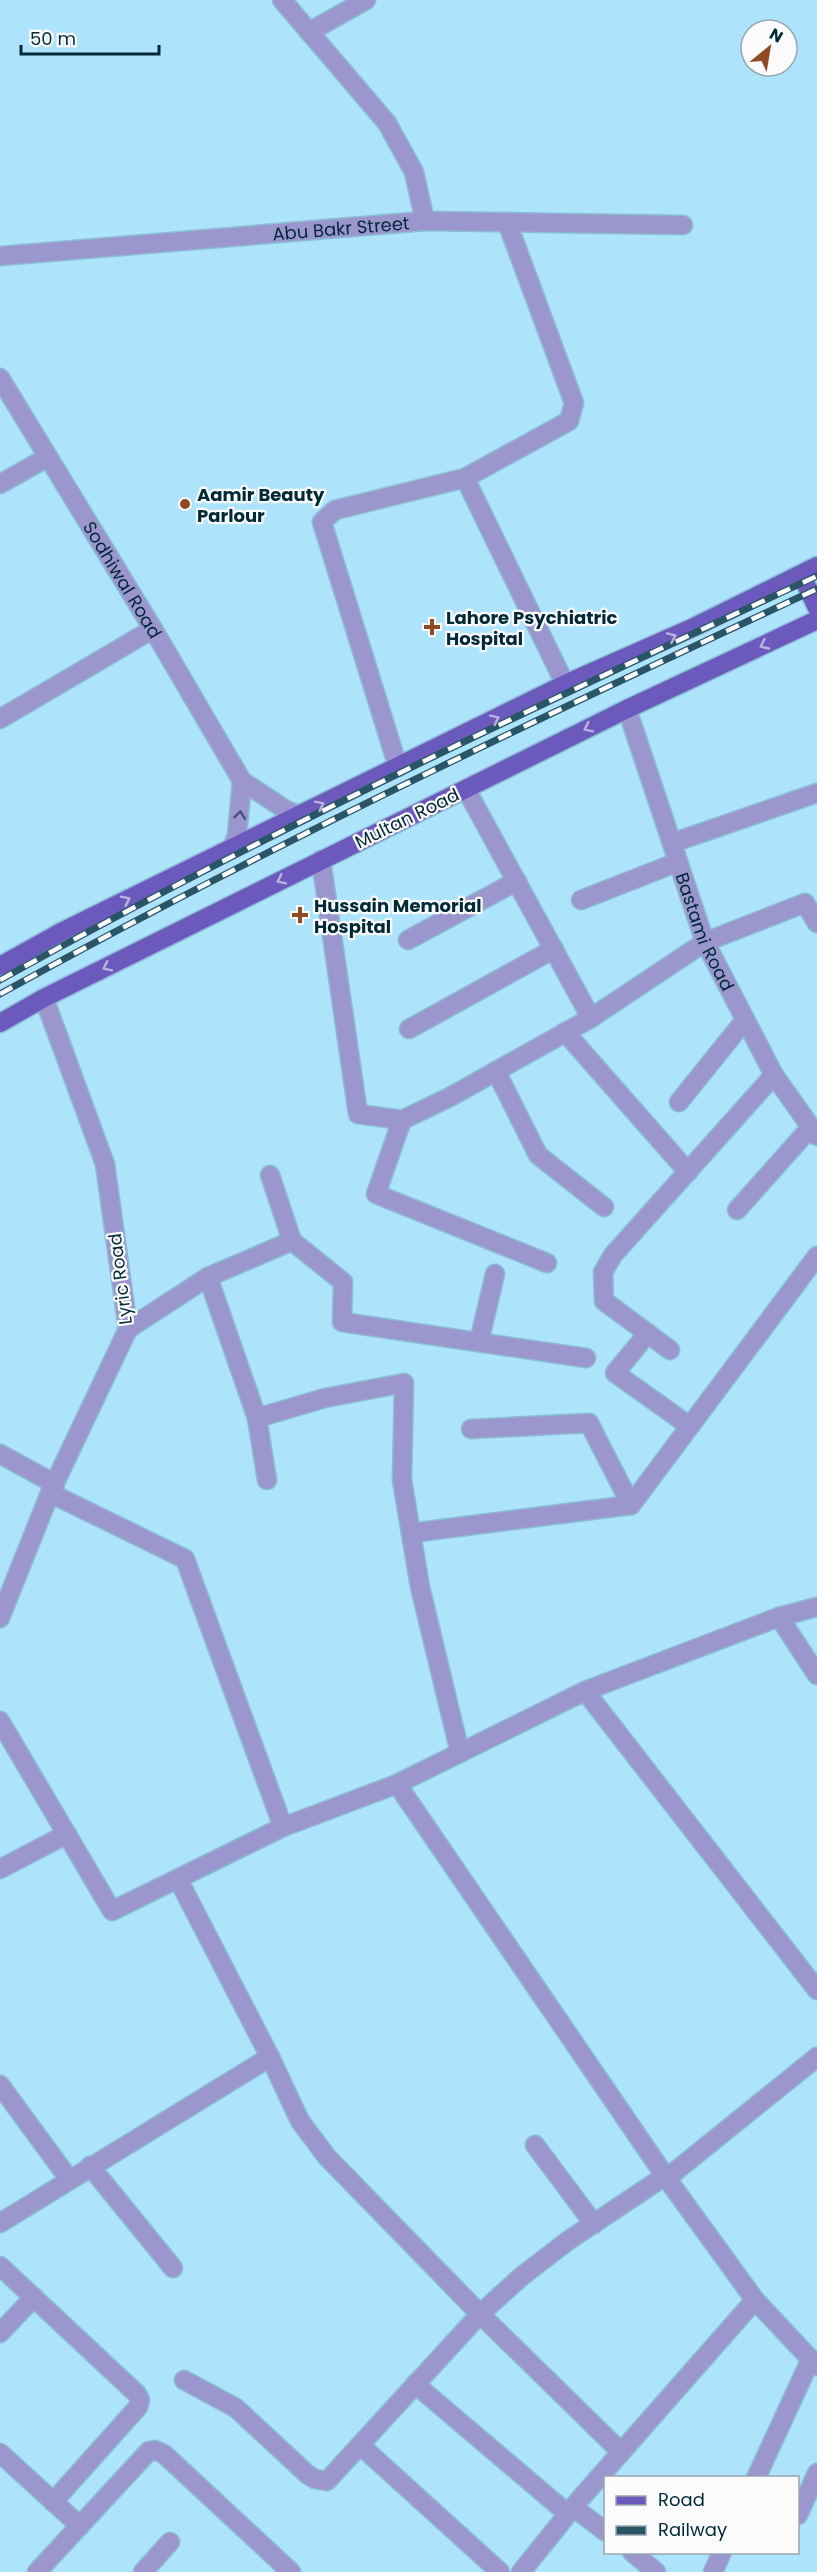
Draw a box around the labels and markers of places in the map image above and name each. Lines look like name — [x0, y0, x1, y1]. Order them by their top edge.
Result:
place label: Aamir Beauty Parlour — [197, 482, 325, 528]
marker: Aamir Beauty Parlour — [178, 497, 192, 511]
place label: Lahore Psychiatric Hospital — [446, 605, 618, 651]
marker: Lahore Psychiatric Hospital — [423, 618, 441, 636]
place label: Hussain Memorial Hospital — [314, 893, 482, 939]
marker: Hussain Memorial Hospital — [291, 906, 309, 924]

